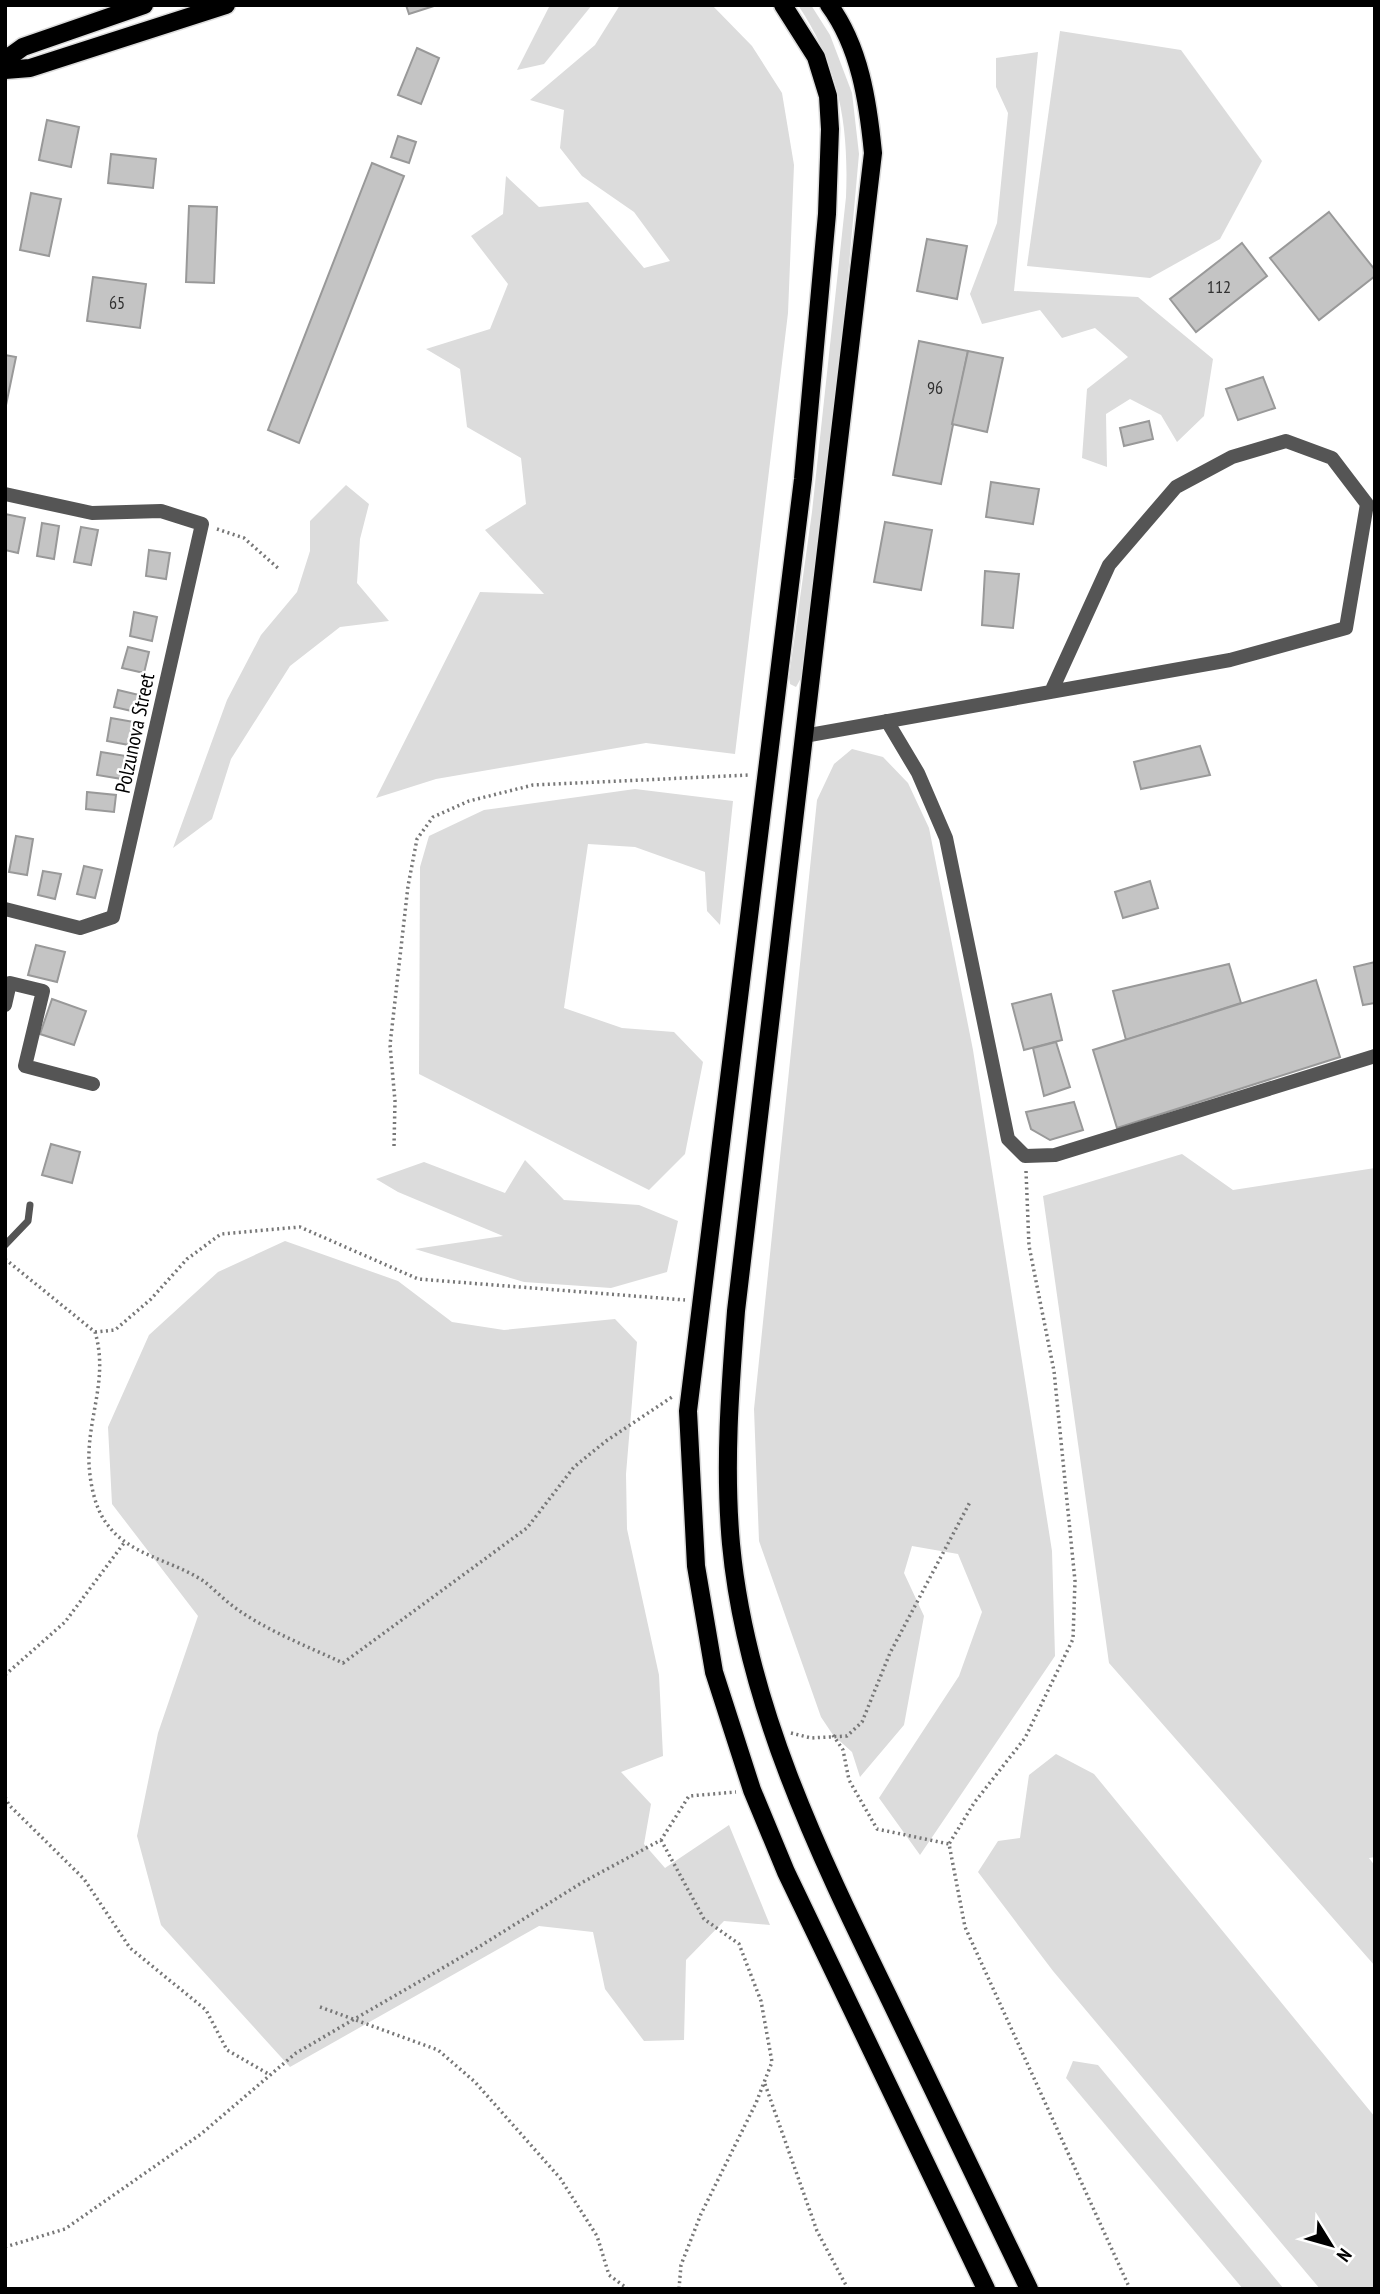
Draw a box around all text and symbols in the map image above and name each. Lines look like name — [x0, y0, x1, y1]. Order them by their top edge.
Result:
house number: 112 — [1207, 275, 1231, 298]
house number: 65 — [109, 291, 125, 314]
house number: 96 — [927, 376, 943, 399]
street label: Polzunova Street — [109, 670, 160, 795]
north arrow — [1296, 2210, 1366, 2280]
text: N — [1332, 2244, 1357, 2267]

